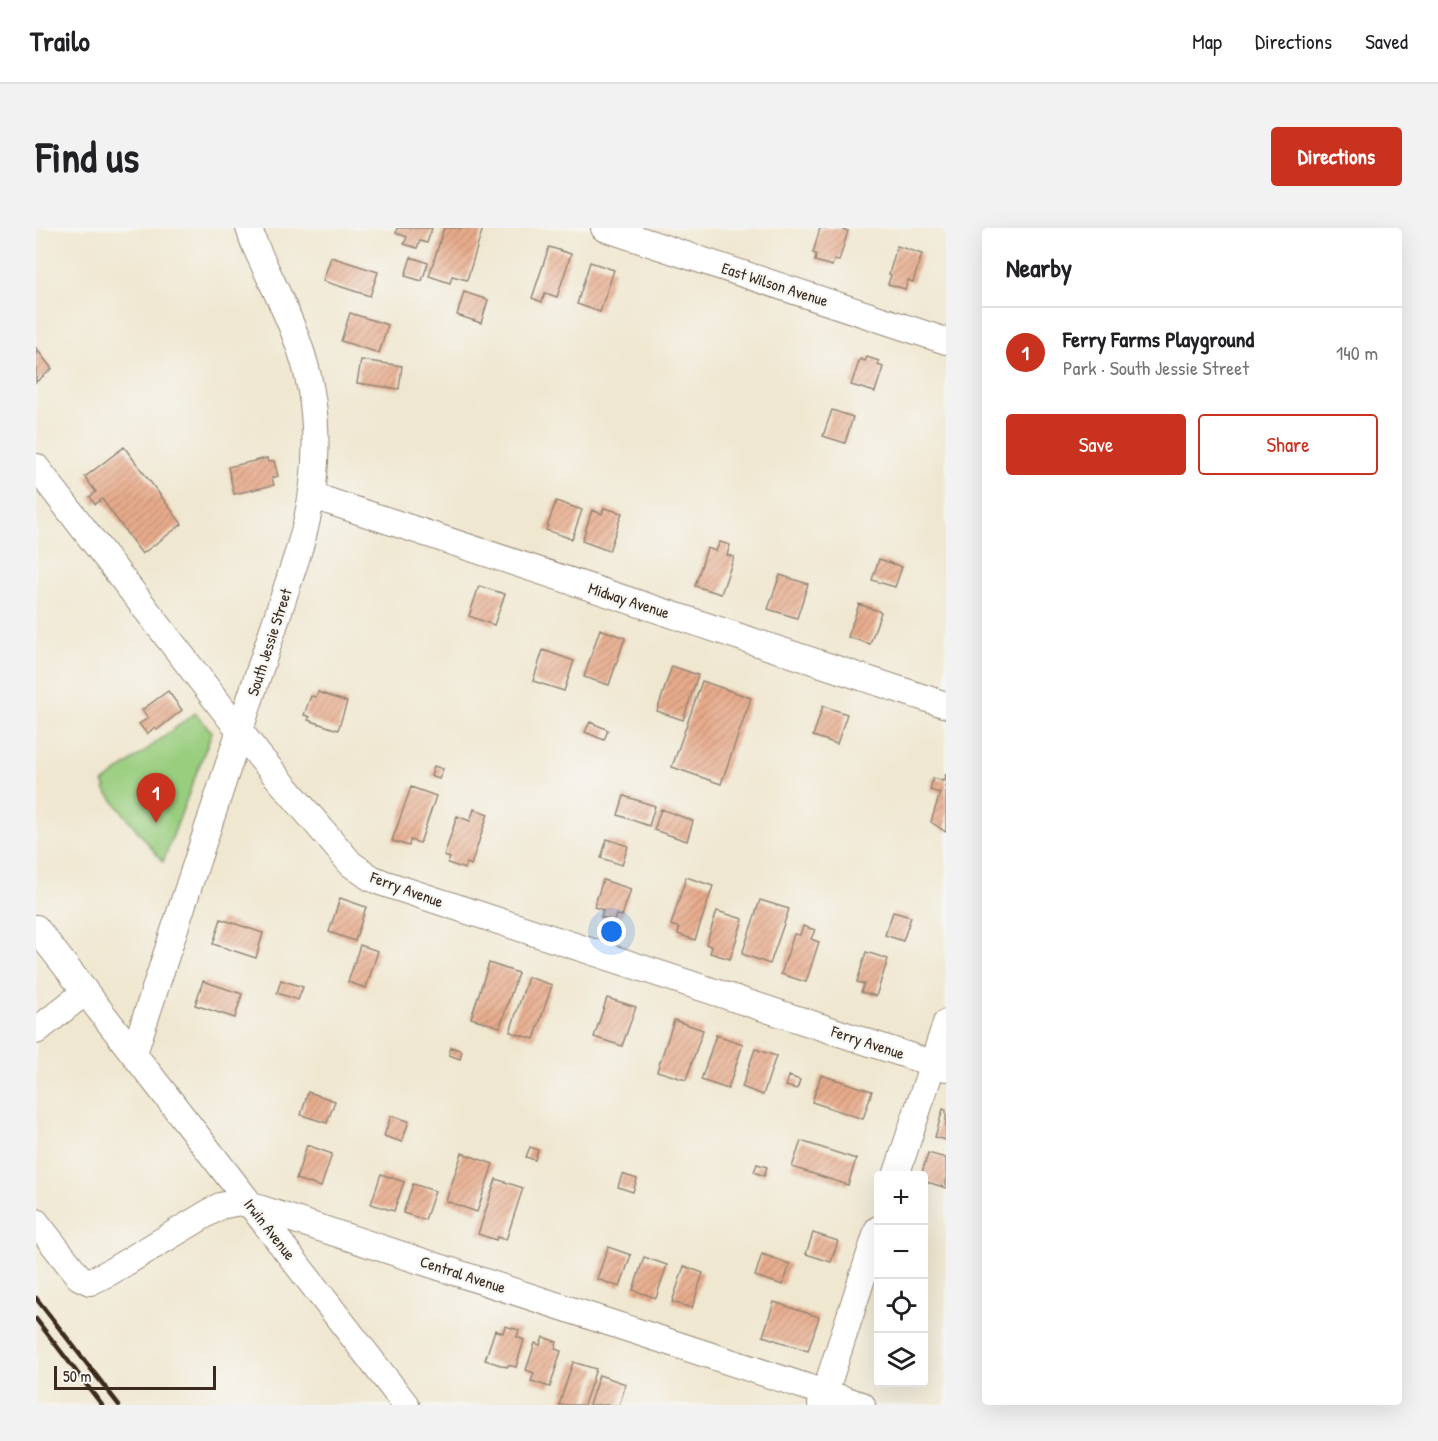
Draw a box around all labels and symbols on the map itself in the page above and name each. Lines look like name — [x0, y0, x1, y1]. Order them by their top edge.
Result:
street label: East Wilson Avenue — [719, 256, 832, 312]
street label: Midway Avenue — [586, 577, 673, 624]
street label: South Jessie Street — [241, 585, 297, 698]
pin: 1 — [136, 774, 176, 823]
street label: Ferry Avenue — [367, 865, 447, 912]
your location — [597, 917, 626, 946]
street label: Ferry Avenue — [828, 1020, 908, 1064]
street label: Irwin Avenue — [239, 1194, 301, 1265]
street label: Central Avenue — [417, 1250, 509, 1298]
scale bar — [54, 1363, 216, 1390]

